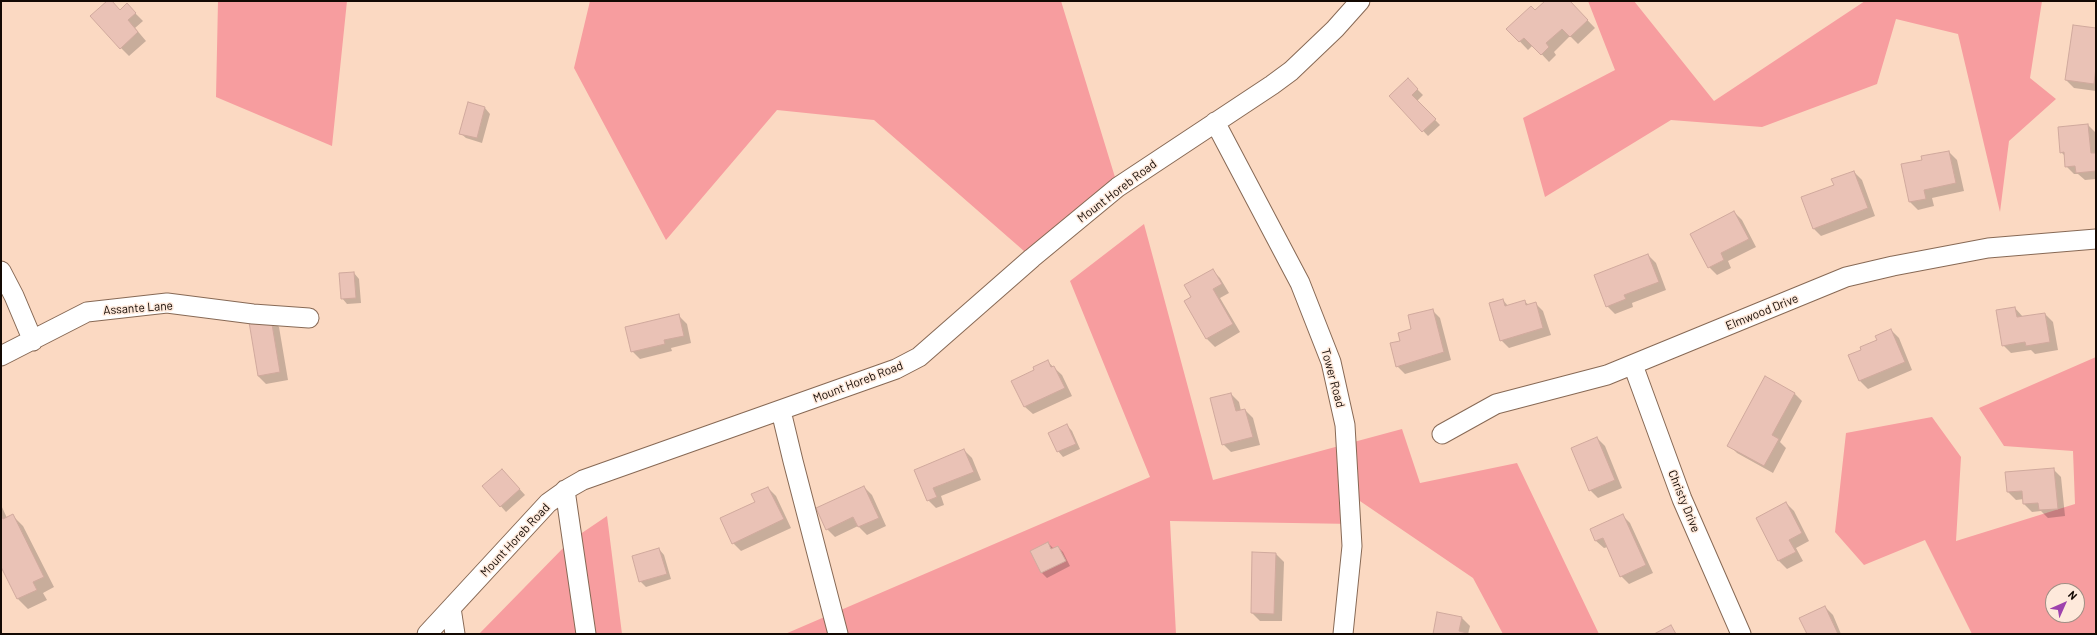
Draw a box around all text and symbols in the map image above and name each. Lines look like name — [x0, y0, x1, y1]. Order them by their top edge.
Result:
street label: Mount Horeb Road — [1075, 157, 1159, 225]
street label: Elmwood Drive — [1724, 291, 1800, 333]
street label: Assante Lane — [103, 298, 173, 318]
street label: Tower Road — [1318, 347, 1348, 409]
street label: Mount Horeb Road — [811, 358, 905, 406]
street label: Christy Drive — [1665, 468, 1703, 534]
street label: Mount Horeb Road — [477, 500, 553, 580]
north arrow — [2045, 583, 2085, 623]
text: N — [2066, 588, 2080, 602]

